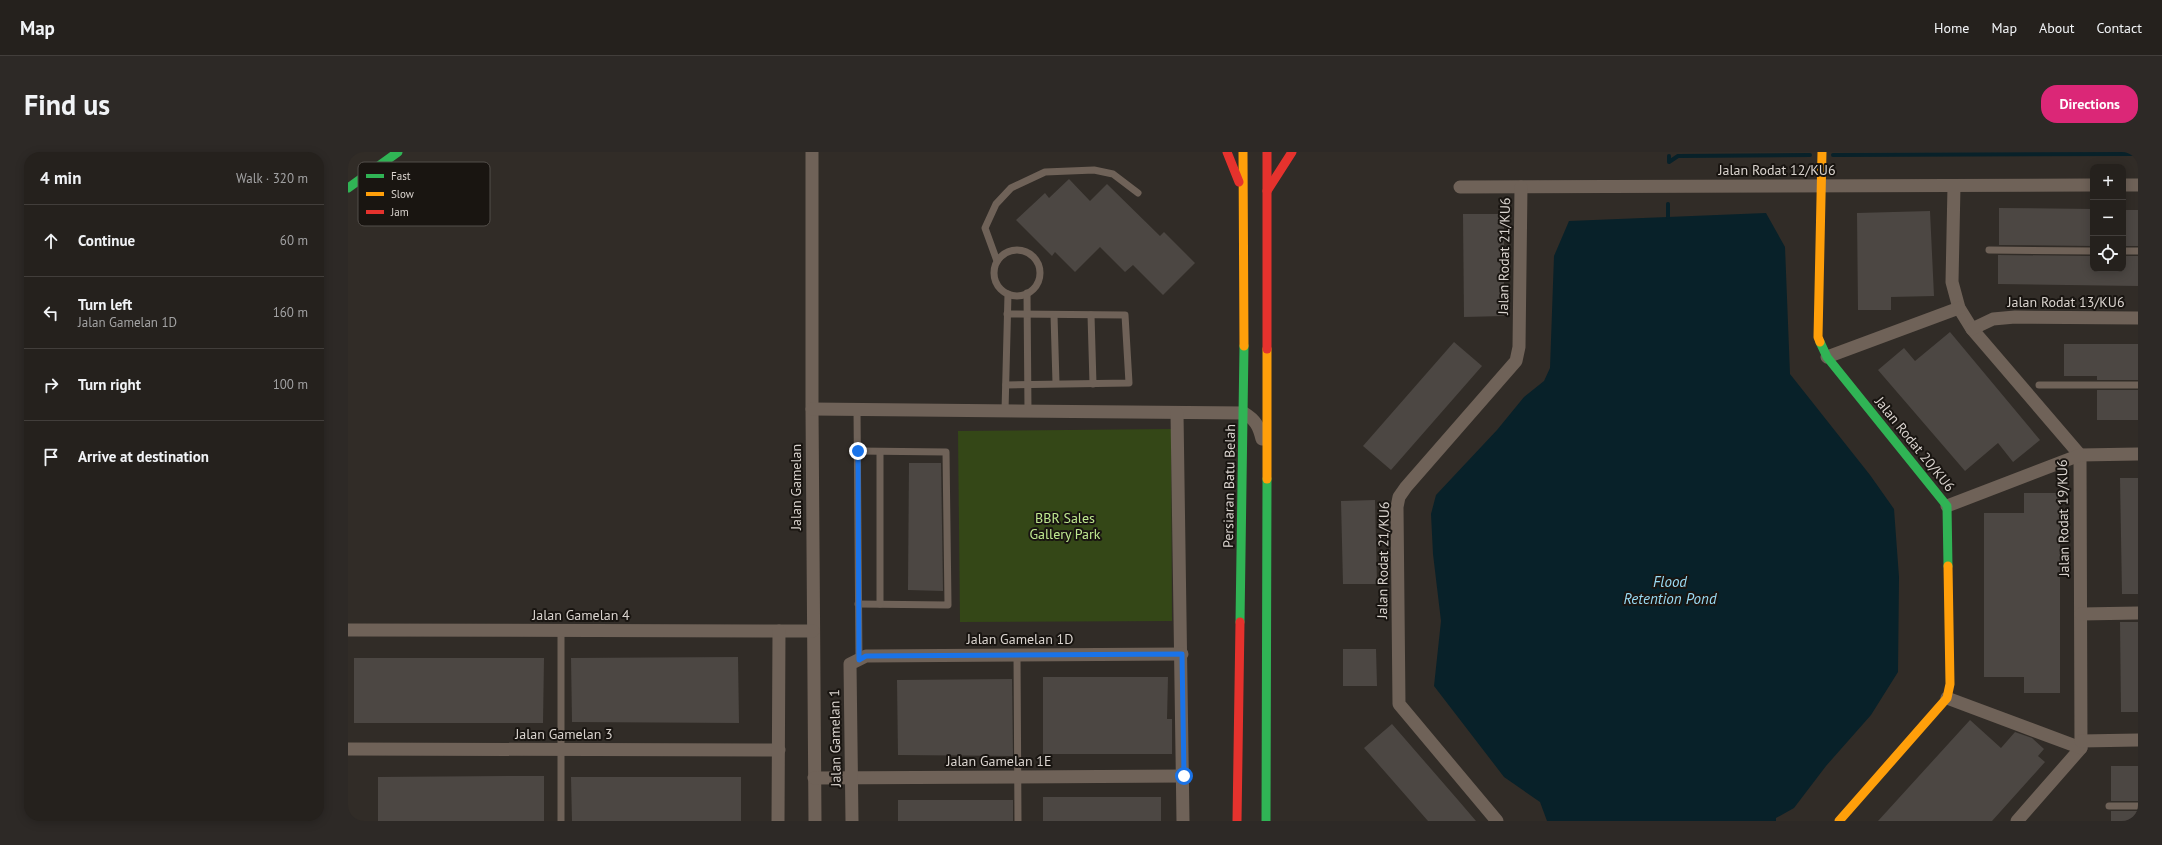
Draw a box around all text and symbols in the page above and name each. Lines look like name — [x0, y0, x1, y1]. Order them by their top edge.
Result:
text: Map — [20, 16, 55, 40]
text: Home — [1934, 19, 1969, 37]
text: Map — [1991, 19, 2017, 37]
text: About — [2039, 19, 2075, 37]
text: Contact — [2097, 19, 2142, 37]
button: Directions — [2041, 85, 2138, 123]
text: Find us — [24, 86, 110, 123]
street label: Jalan Rodat 12/KU6 — [1717, 161, 1836, 179]
legend — [358, 162, 490, 226]
map controls — [2090, 164, 2126, 272]
button: + — [2090, 164, 2126, 200]
text: 4 min — [40, 167, 81, 189]
text: Fast — [391, 169, 411, 183]
text: Walk · 320 m — [236, 170, 308, 187]
text: Slow — [391, 187, 414, 201]
street label: Jalan Rodat 21/KU6 — [1494, 197, 1514, 316]
button: − — [2090, 200, 2126, 236]
text: Jam — [390, 205, 409, 219]
icon: ahead — [40, 230, 62, 252]
text: Continue — [78, 231, 135, 250]
text: 60 m — [280, 232, 308, 249]
button: locate — [2090, 236, 2126, 272]
street label: Jalan Rodat 13/KU6 — [2006, 293, 2125, 311]
text: Turn left — [78, 295, 132, 314]
icon: left — [40, 302, 62, 324]
text: 160 m — [273, 304, 308, 321]
text: Jalan Gamelan 1D — [78, 314, 177, 331]
icon: right — [40, 374, 62, 396]
text: Turn right — [78, 375, 141, 394]
text: 100 m — [273, 376, 308, 393]
street label: Jalan Rodat 20/KU6 — [1871, 392, 1959, 495]
street label: Persiaran Batu Belah — [1219, 424, 1239, 548]
route end — [849, 442, 867, 460]
street label: Jalan Gamelan — [787, 444, 805, 531]
icon: arrive — [40, 446, 62, 468]
text: Arrive at destination — [78, 447, 209, 466]
street label: Jalan Rodat 19/KU6 — [2053, 459, 2073, 578]
street label: Jalan Rodat 21/KU6 — [1373, 501, 1393, 620]
park label: BBR Sales Gallery Park — [1029, 509, 1101, 543]
water label: Flood Retention Pond — [1623, 572, 1717, 608]
street label: Jalan Gamelan 4 — [531, 606, 630, 624]
street label: Jalan Gamelan 1D — [966, 630, 1073, 648]
street label: Jalan Gamelan 1 — [825, 689, 845, 788]
street label: Jalan Gamelan 3 — [514, 725, 613, 743]
street label: Jalan Gamelan 1E — [946, 752, 1052, 770]
route start — [1175, 767, 1193, 785]

